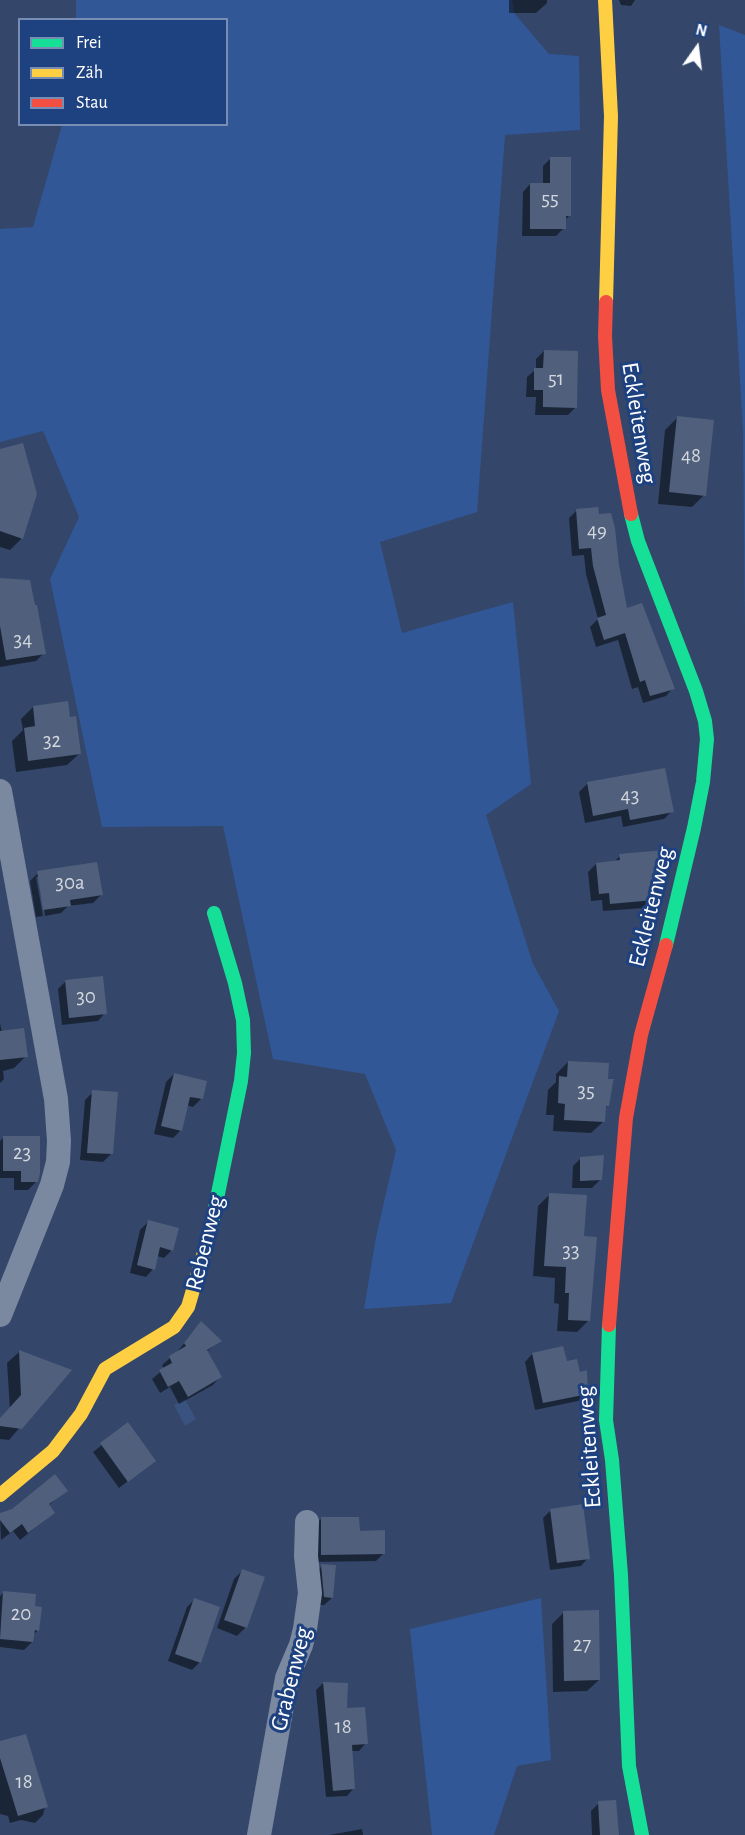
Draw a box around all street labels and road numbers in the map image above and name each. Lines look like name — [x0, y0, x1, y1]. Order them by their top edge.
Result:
street label: Eckleitenweg — [615, 360, 663, 486]
street label: Eckleitenweg — [622, 844, 680, 970]
street label: Rebenweg — [179, 1192, 231, 1294]
street label: Eckleitenweg — [570, 1385, 608, 1509]
street label: Grabenweg — [264, 1624, 318, 1734]

